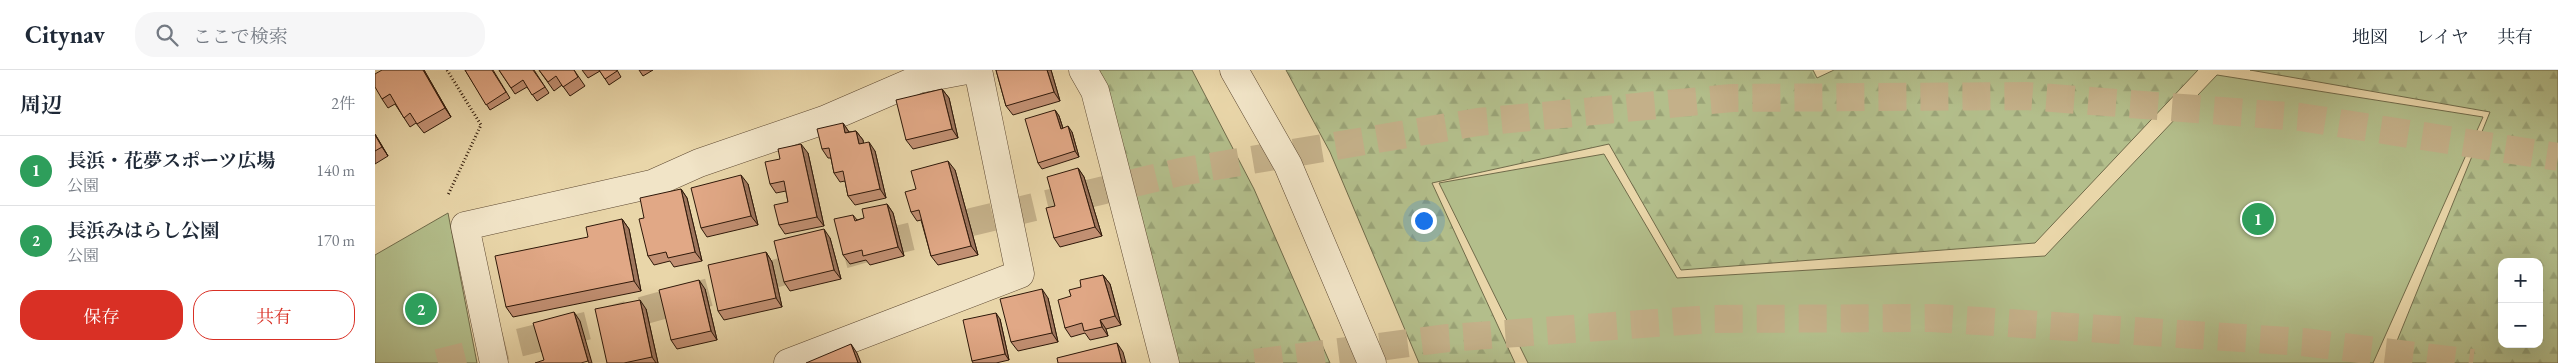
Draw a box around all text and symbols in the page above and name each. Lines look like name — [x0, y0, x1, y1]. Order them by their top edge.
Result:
search box — [135, 12, 485, 57]
text: Citynav — [25, 19, 105, 50]
icon: search — [153, 21, 181, 49]
text: ここで検索 — [193, 24, 288, 49]
text: 地図 — [2352, 25, 2388, 48]
text: レイヤ — [2416, 25, 2469, 48]
text: 共有 — [2497, 25, 2533, 48]
text: 周辺 — [20, 91, 62, 118]
text: 2件 — [331, 93, 355, 114]
text: 長浜・花夢スポーツ広場 — [67, 148, 275, 173]
text: 1 — [32, 160, 40, 181]
text: 140 m — [316, 160, 355, 181]
text: 公園 — [67, 175, 99, 196]
pin: 1 — [2242, 200, 2274, 238]
your location — [1411, 208, 1437, 234]
text: 長浜みはらし公園 — [67, 218, 219, 243]
text: 2 — [32, 230, 40, 251]
text: 170 m — [316, 230, 355, 251]
text: 公園 — [67, 245, 99, 266]
map controls — [2498, 258, 2543, 348]
button: + — [2498, 258, 2543, 303]
button: 保存 — [20, 290, 183, 340]
button: 共有 — [193, 290, 355, 340]
pin: 2 — [405, 290, 437, 328]
button: − — [2498, 303, 2543, 348]

